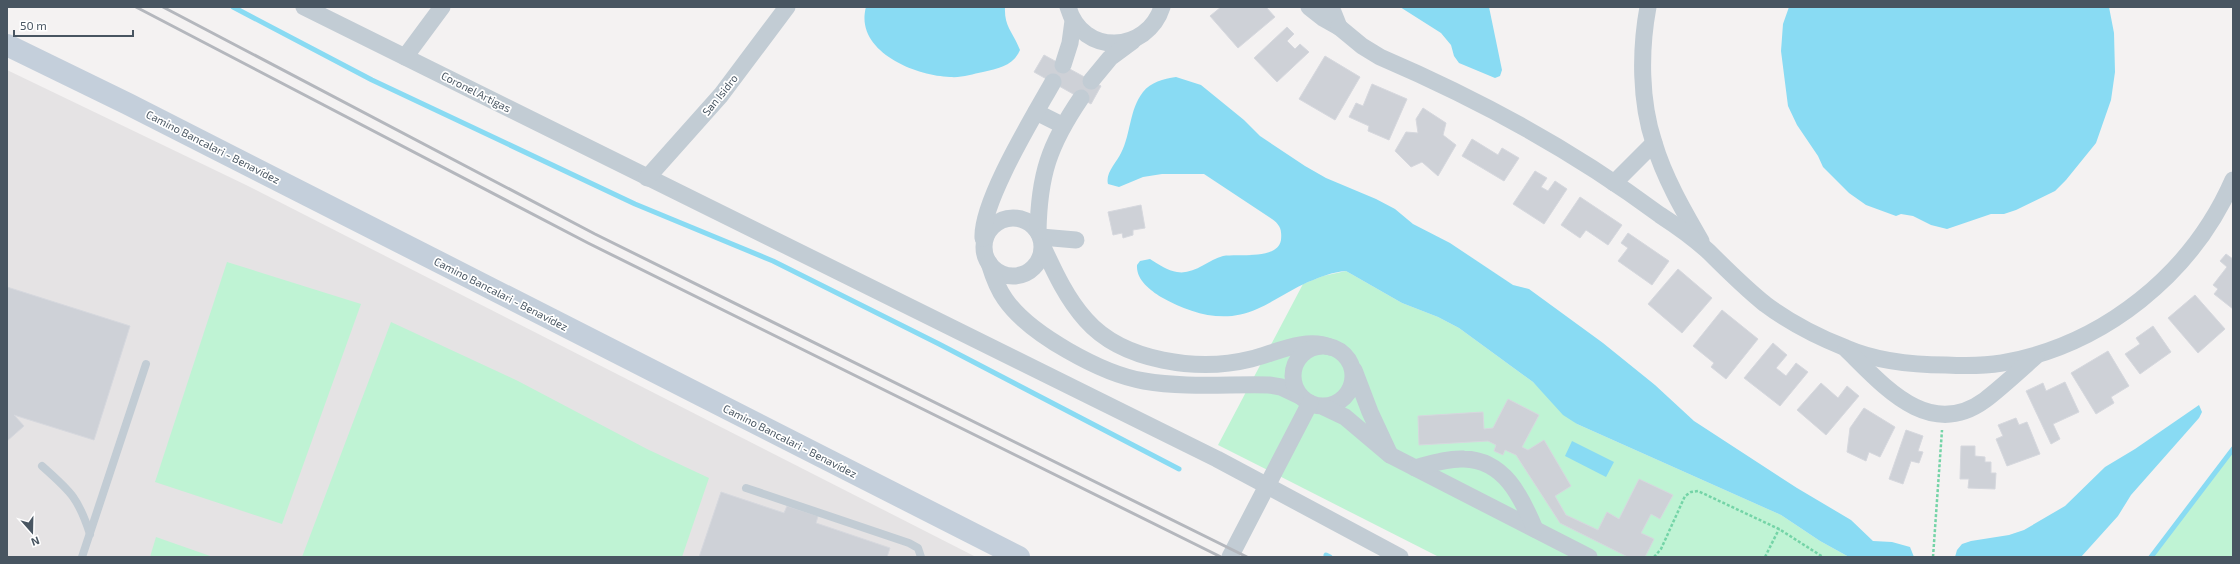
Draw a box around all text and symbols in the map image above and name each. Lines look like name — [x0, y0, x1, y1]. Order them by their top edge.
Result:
scale bar — [14, 12, 133, 38]
text: 50 m — [20, 18, 47, 32]
street label: Coronel Artigas — [439, 68, 514, 115]
street label: San Isidro — [699, 72, 740, 118]
street label: Camino Bancalari - Benavídez — [144, 107, 283, 186]
street label: Camino Bancalari - Benavídez — [432, 254, 571, 333]
street label: Camino Bancalari - Benavídez — [721, 401, 860, 480]
north arrow — [12, 512, 52, 552]
text: N — [30, 534, 42, 549]

